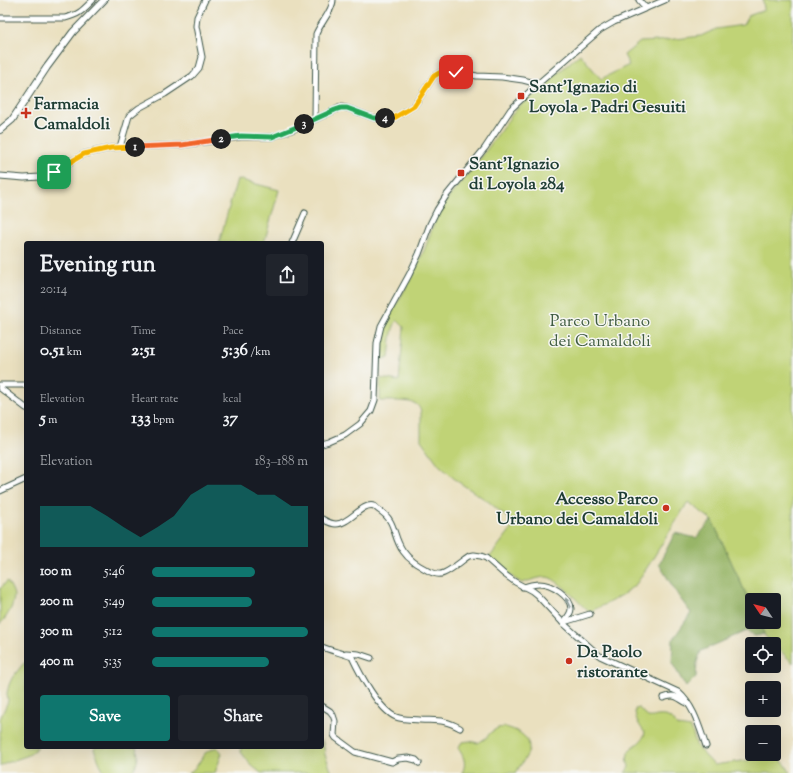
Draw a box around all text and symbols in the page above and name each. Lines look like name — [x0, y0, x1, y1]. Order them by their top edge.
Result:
pin — [439, 55, 473, 89]
icon: check — [445, 61, 467, 83]
place label: Sant'Ignazio di Loyola - Padri Gesuiti — [529, 76, 686, 120]
marker: Sant'Ignazio di Loyola - Padri Gesuiti — [516, 91, 526, 101]
place label: Farmacia Camaldoli — [34, 93, 110, 137]
marker: Farmacia Camaldoli — [21, 108, 31, 118]
pin: 4 — [375, 108, 395, 128]
text: 4 — [382, 110, 388, 126]
pin: 3 — [294, 114, 314, 134]
text: 3 — [302, 116, 306, 132]
pin: 2 — [211, 129, 231, 149]
text: 2 — [218, 131, 224, 147]
pin: 1 — [125, 137, 145, 157]
text: 1 — [133, 139, 137, 155]
place label: Sant'Ignazio di Loyola 284 — [469, 153, 565, 197]
pin — [37, 155, 71, 189]
icon: arrive — [43, 161, 65, 183]
marker: Sant'Ignazio di Loyola 284 — [456, 168, 466, 178]
text: Evening run — [40, 250, 156, 282]
button: share — [266, 254, 308, 296]
text: 20:14 — [40, 281, 67, 299]
park label: Parco Urbano dei Camaldoli — [549, 310, 651, 354]
text: Distance — [40, 323, 81, 339]
text: Time — [131, 323, 156, 339]
text: Pace — [223, 323, 244, 339]
text: 0.51 — [40, 339, 64, 363]
text: 2:51 — [131, 339, 155, 363]
text: 5:36 — [223, 339, 248, 363]
text: km — [64, 344, 82, 360]
text: /km — [248, 344, 270, 360]
text: Elevation — [40, 391, 85, 407]
text: Heart rate — [131, 391, 178, 407]
text: kcal — [223, 391, 242, 407]
text: 5 — [40, 407, 46, 431]
text: 133 — [131, 407, 151, 431]
text: 37 — [223, 407, 238, 431]
text: m — [46, 412, 57, 428]
text: bpm — [151, 412, 174, 428]
text: Elevation — [40, 453, 93, 471]
text: 183–188 m — [255, 453, 308, 471]
place label: Accesso Parco Urbano dei Camaldoli — [496, 488, 658, 532]
marker: Accesso Parco Urbano dei Camaldoli — [661, 503, 671, 513]
text: 100 m — [40, 563, 72, 581]
text: 5:46 — [104, 563, 125, 581]
text: 200 m — [40, 593, 73, 611]
text: 5:49 — [104, 593, 125, 611]
north arrow — [745, 593, 781, 629]
map controls — [745, 593, 781, 761]
one-way arrow — [565, 597, 571, 609]
text: 300 m — [40, 623, 72, 641]
text: 5:12 — [104, 623, 122, 641]
button: locate — [745, 637, 781, 673]
place label: Da Paolo ristorante — [577, 641, 648, 685]
text: 400 m — [40, 653, 74, 671]
text: 5:35 — [104, 653, 122, 671]
marker: Da Paolo ristorante — [564, 656, 574, 666]
button: + — [745, 681, 781, 717]
button: Save — [40, 695, 170, 741]
button: Share — [178, 695, 308, 741]
button: − — [745, 725, 781, 761]

